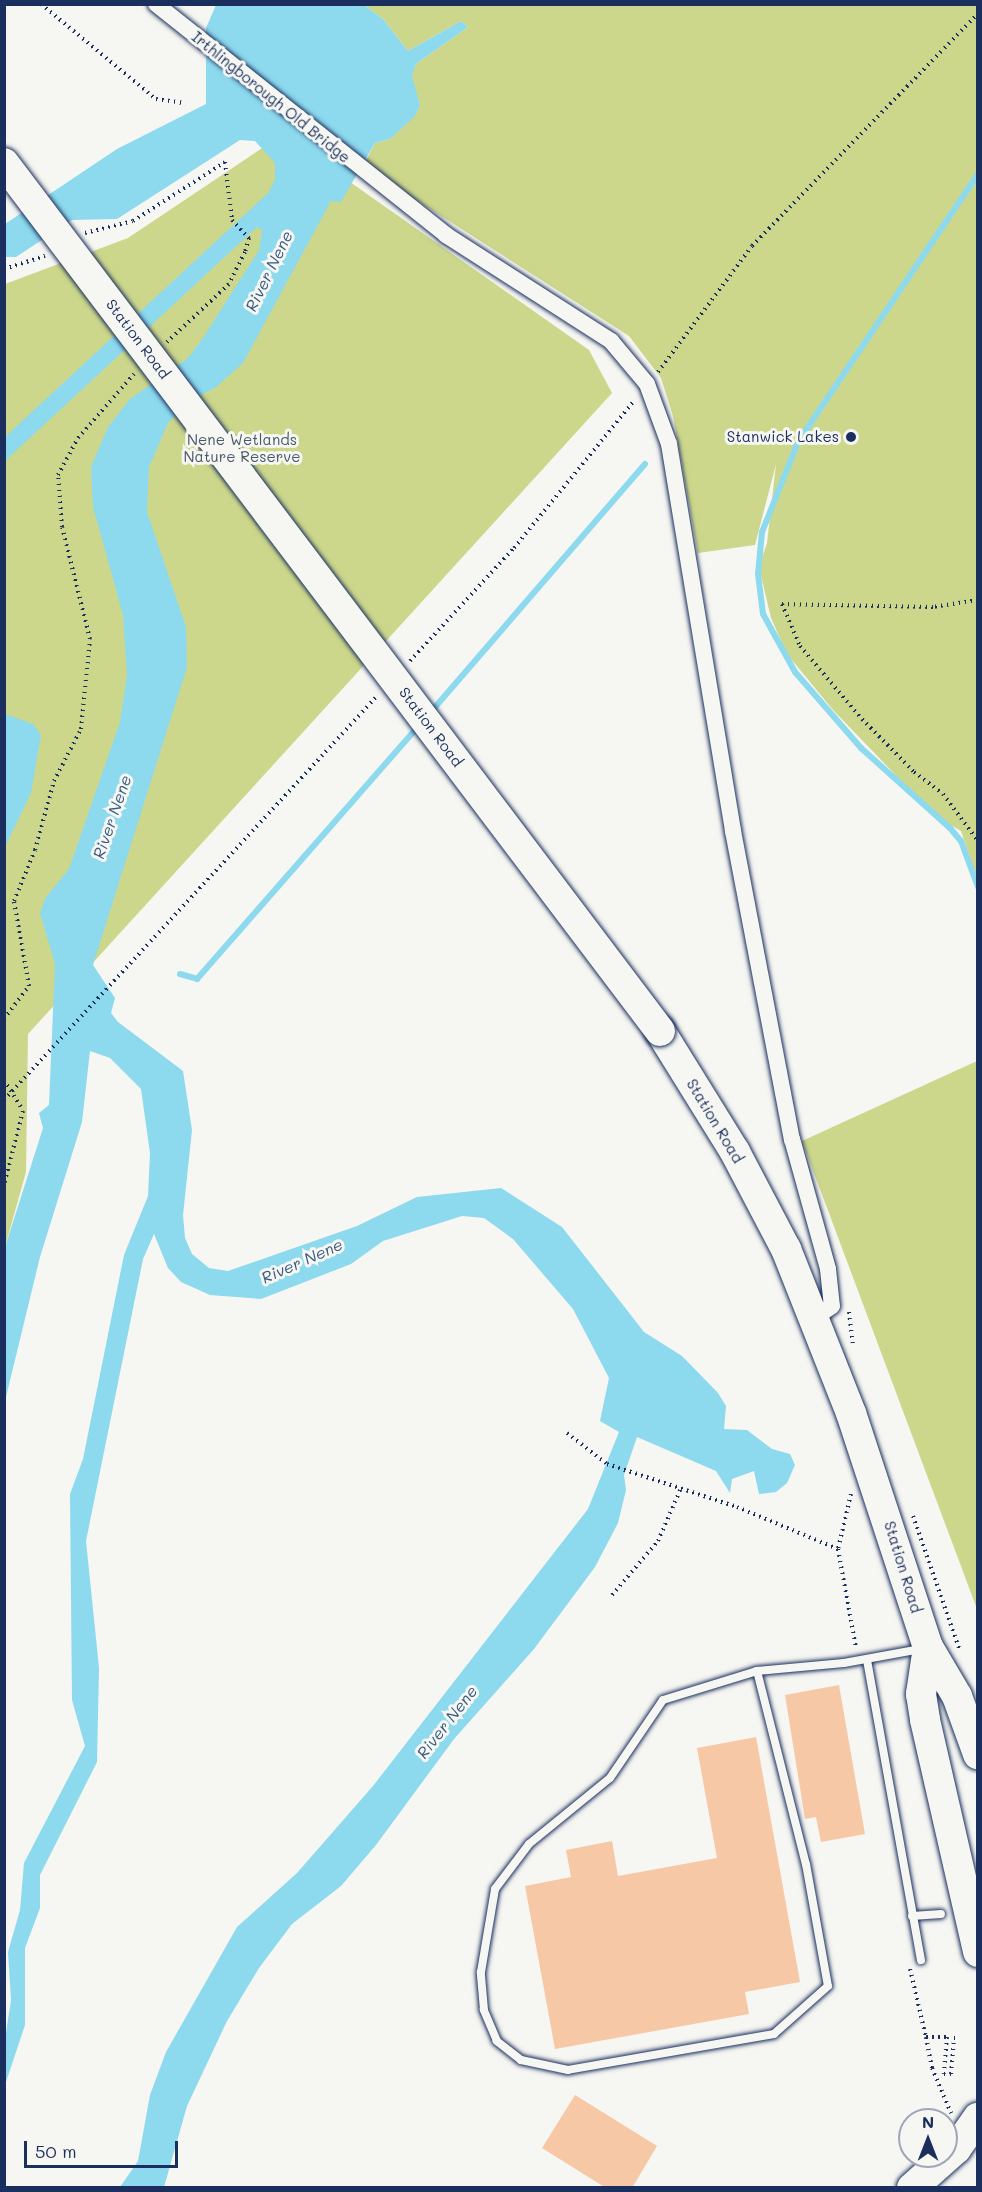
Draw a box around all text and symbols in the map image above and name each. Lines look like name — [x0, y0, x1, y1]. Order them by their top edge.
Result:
street label: Irthlingborough Old Bridge — [188, 28, 354, 166]
water label: River Nene — [241, 228, 297, 314]
street label: Station Road — [102, 296, 174, 382]
place label: Stanwick Lakes — [727, 428, 839, 446]
park label: Nene Wetlands Nature Reserve — [183, 430, 301, 465]
marker: Stanwick Lakes — [844, 430, 858, 444]
street label: Station Road — [395, 684, 467, 770]
water label: River Nene — [89, 773, 135, 861]
street label: Station Road — [683, 1076, 747, 1166]
water label: River Nene — [258, 1235, 346, 1287]
street label: Station Road — [881, 1519, 925, 1615]
water label: River Nene — [413, 1682, 481, 1762]
north arrow — [898, 2108, 958, 2168]
text: N — [922, 2111, 934, 2132]
scale bar — [27, 2129, 182, 2167]
text: 50 m — [35, 2139, 77, 2163]

